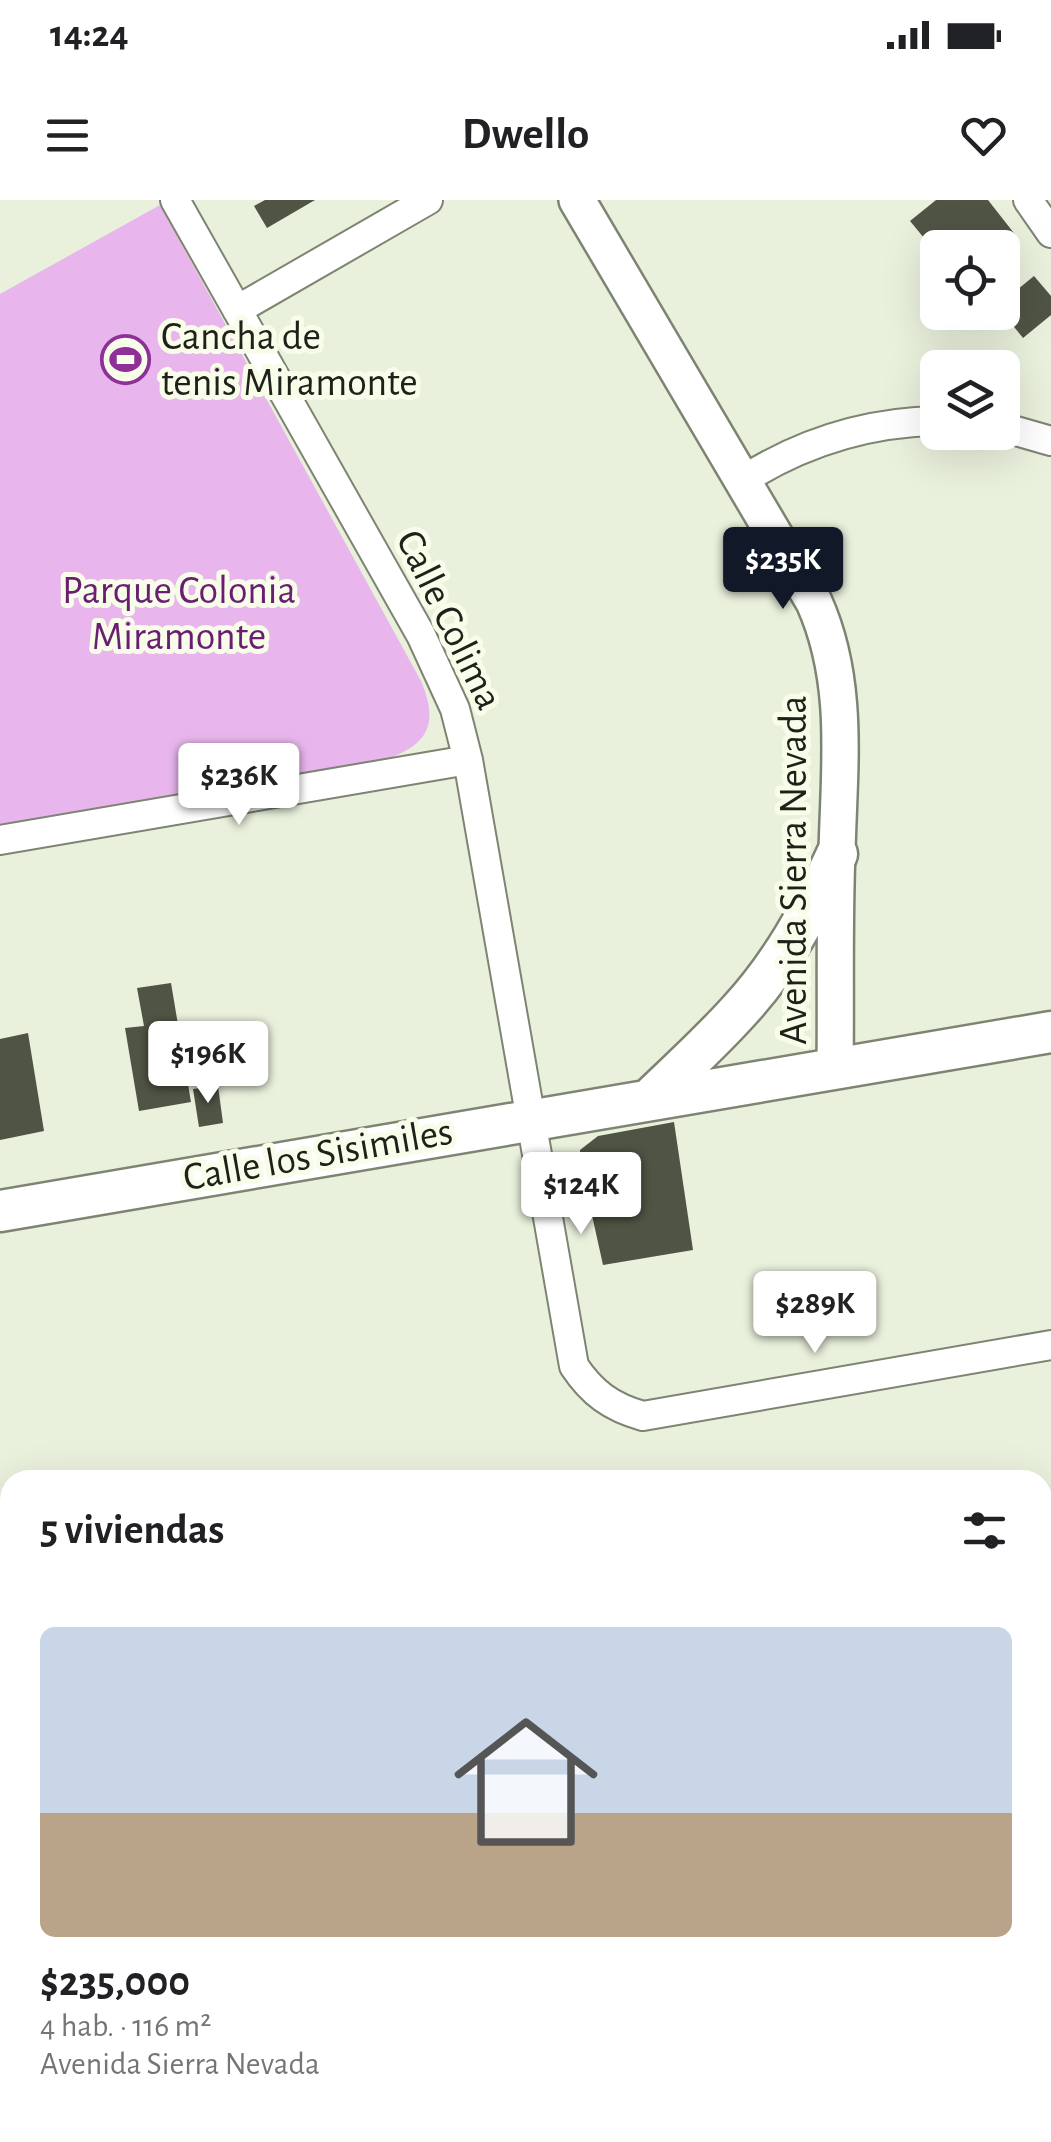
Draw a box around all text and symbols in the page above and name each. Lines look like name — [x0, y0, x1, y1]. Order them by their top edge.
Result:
text: 14:24 — [50, 16, 129, 54]
icon: menu — [40, 108, 95, 163]
icon: heart — [956, 108, 1011, 163]
text: Dwello — [462, 112, 589, 157]
map controls — [920, 230, 1020, 450]
button: locate — [920, 230, 1020, 330]
place label: Cancha de tenis Miramonte — [161, 317, 418, 403]
sports icon: Cancha de tenis Miramonte — [100, 334, 152, 386]
button: layers — [920, 350, 1020, 450]
street label: Calle Colima — [389, 524, 509, 716]
pin: $235K — [713, 527, 853, 612]
text: $235K — [745, 543, 821, 575]
park label: Parque Colonia Miramonte — [62, 571, 296, 657]
street label: Avenida Sierra Nevada — [774, 695, 814, 1045]
pin: $236K — [169, 743, 309, 828]
text: $236K — [200, 759, 278, 791]
pin: $196K — [138, 1021, 278, 1106]
text: $196K — [170, 1037, 246, 1069]
street label: Calle los Sisimiles — [180, 1112, 456, 1198]
pin: $124K — [511, 1152, 651, 1237]
text: $124K — [543, 1168, 619, 1200]
pin: $289K — [745, 1271, 885, 1356]
text: $289K — [775, 1287, 855, 1319]
icon: filters — [957, 1503, 1012, 1558]
text: 5 viviendas — [40, 1509, 224, 1551]
icon: home — [436, 1692, 616, 1872]
text: $235,000 — [40, 1961, 190, 2003]
text: 4 hab. · 116 m² — [40, 2010, 211, 2042]
text: Avenida Sierra Nevada — [40, 2048, 320, 2080]

